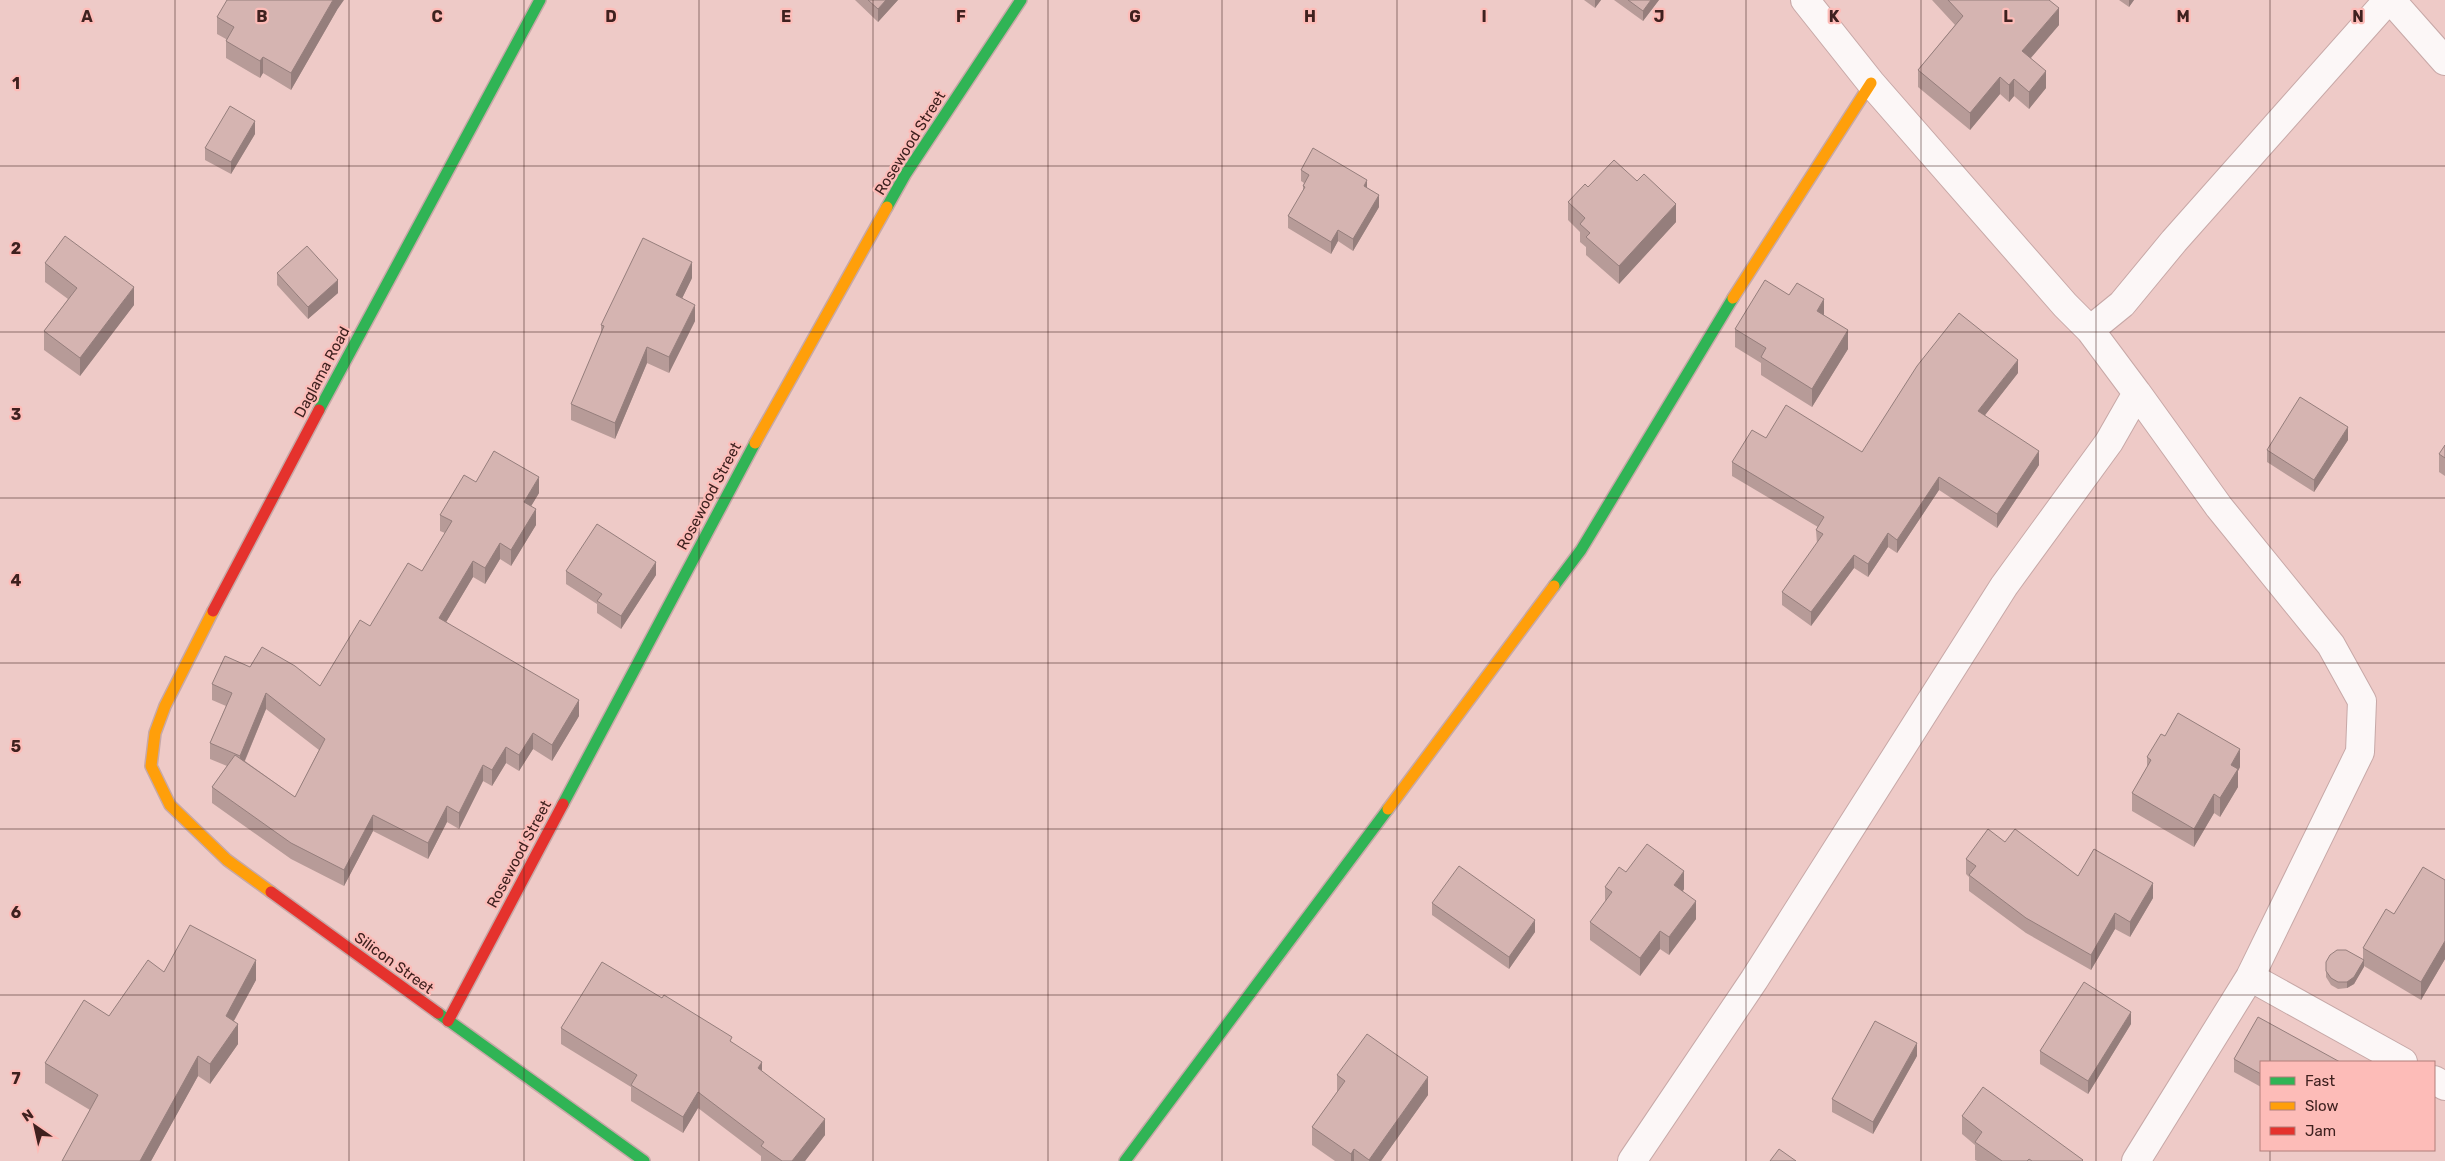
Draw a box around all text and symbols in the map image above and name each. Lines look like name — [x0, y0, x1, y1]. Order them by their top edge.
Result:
text: A — [81, 7, 93, 26]
text: B — [256, 7, 268, 26]
text: C — [431, 7, 443, 26]
text: D — [605, 7, 617, 26]
text: E — [781, 7, 791, 26]
text: F — [956, 7, 966, 26]
text: G — [1129, 7, 1141, 26]
text: H — [1304, 7, 1316, 26]
text: I — [1481, 7, 1487, 26]
text: J — [1654, 7, 1664, 26]
text: K — [1829, 7, 1840, 26]
text: L — [2003, 7, 2013, 26]
text: M — [2176, 7, 2190, 26]
text: N — [2352, 7, 2364, 26]
text: 1 — [12, 74, 20, 93]
street label: Rosewood Street — [871, 88, 949, 198]
text: 2 — [11, 239, 21, 258]
street label: Daglama Road — [290, 323, 354, 421]
text: 3 — [11, 405, 21, 424]
street label: Rosewood Street — [673, 439, 745, 553]
text: 4 — [11, 571, 22, 590]
text: 5 — [11, 737, 21, 756]
street label: Rosewood Street — [483, 797, 555, 911]
text: 6 — [11, 903, 21, 922]
street label: Silicon Street — [351, 928, 437, 998]
legend — [2260, 1061, 2435, 1151]
text: 7 — [11, 1069, 21, 1088]
text: Fast — [2305, 1072, 2335, 1090]
text: Slow — [2305, 1097, 2338, 1115]
north arrow — [10, 1101, 60, 1151]
text: N — [19, 1106, 37, 1126]
text: Jam — [2305, 1122, 2336, 1140]

